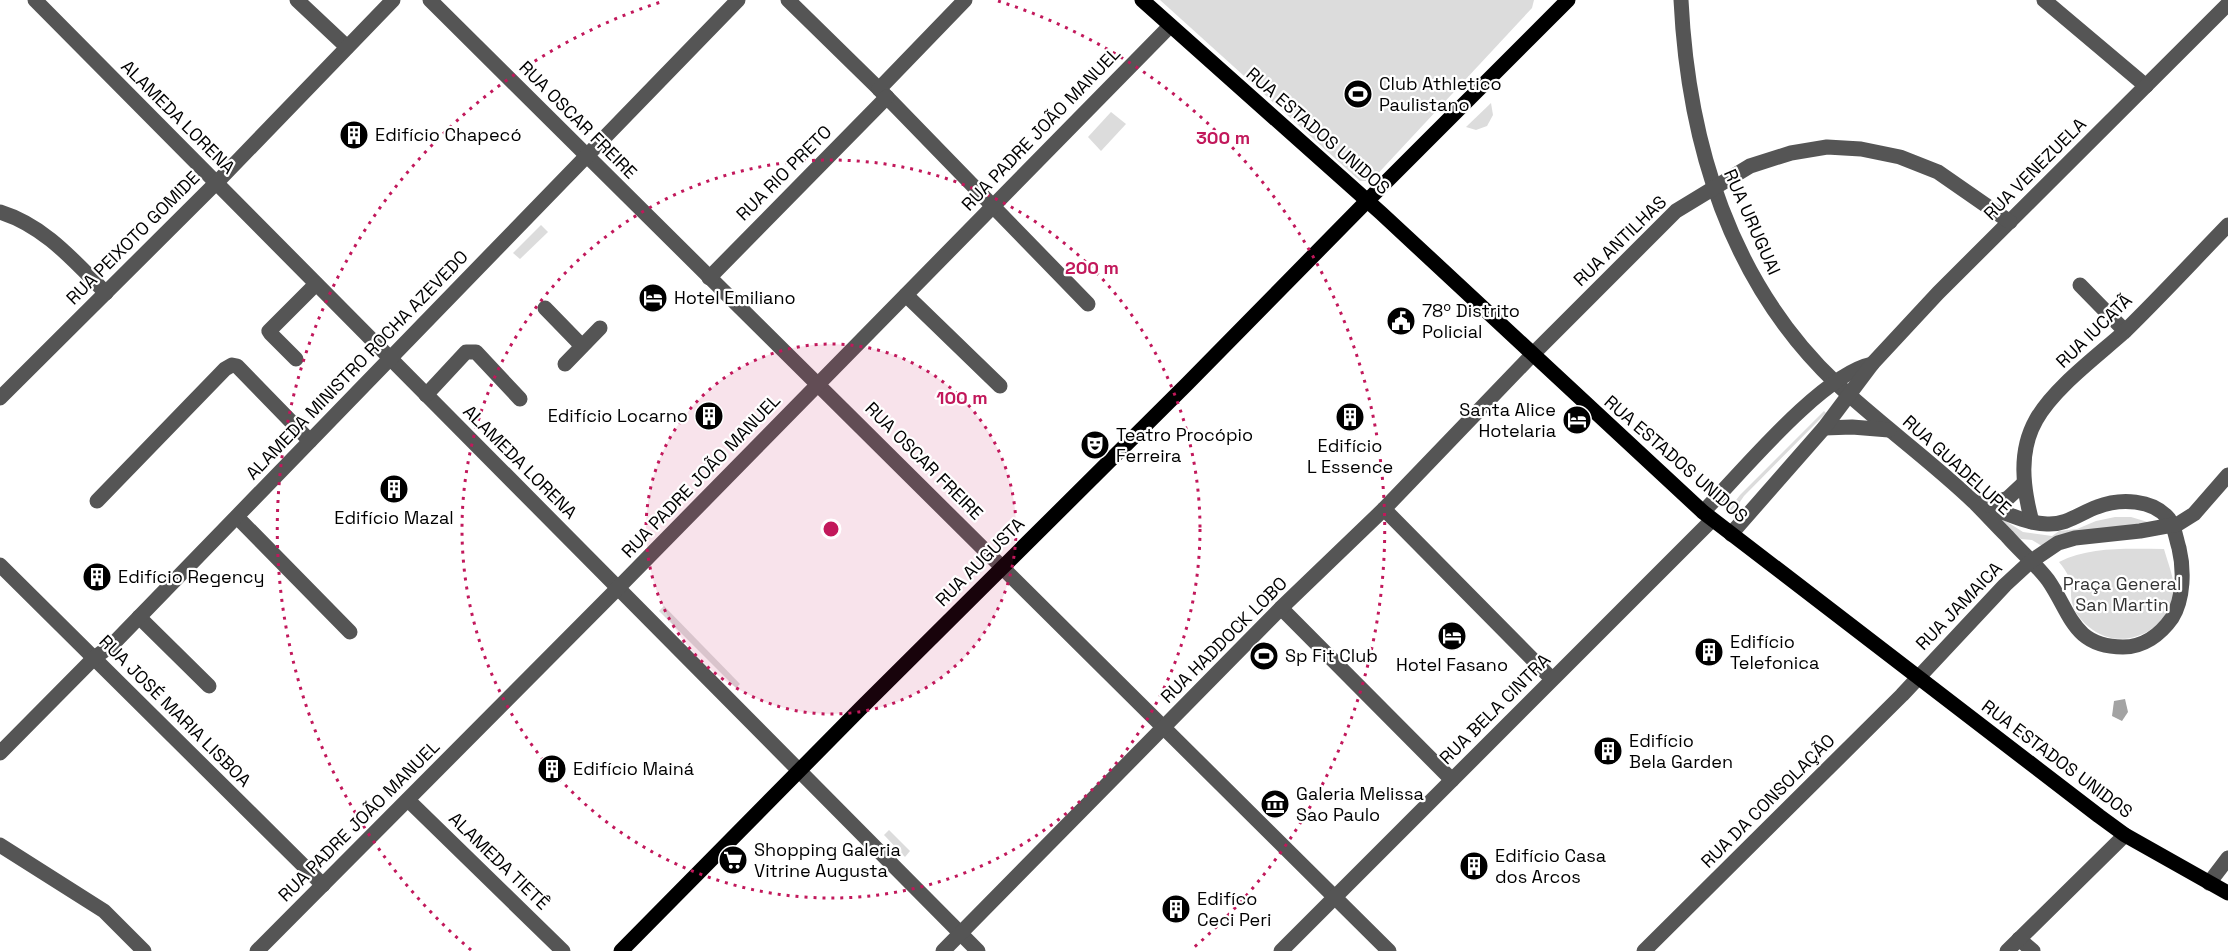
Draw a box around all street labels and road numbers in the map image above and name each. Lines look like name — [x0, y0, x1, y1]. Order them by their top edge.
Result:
street label: RUA PADRE JOÃO MANUEL — [956, 42, 1125, 215]
street label: ALAMEDA LORENA — [116, 55, 240, 179]
street label: RUA OSCAR FREIRE — [514, 56, 642, 184]
street label: RUA ESTADOS UNIDOS — [1242, 62, 1395, 199]
street label: RUA VENEZUELA — [1979, 113, 2091, 225]
street label: RUA RIO PRETO — [731, 120, 836, 225]
street label: RUA URUGUAI — [1719, 165, 1786, 278]
street label: RUA PEIXOTO GOMIDE — [61, 166, 204, 309]
street label: RUA ANTILHAS — [1568, 190, 1671, 291]
street label: ALAMEDA MINISTRO ROCHA AZEVEDO — [241, 245, 473, 484]
street label: RUA IUCATÃ — [2051, 289, 2137, 373]
street label: RUA PADRE JOÃO MANUEL — [616, 389, 785, 562]
street label: RUA ESTADOS UNIDOS — [1600, 390, 1753, 527]
street label: RUA OSCAR FREIRE — [860, 397, 988, 525]
street label: ALAMEDA LORENA — [458, 400, 582, 524]
street label: RUA GUADELUPE — [1898, 410, 2016, 519]
street label: RUA AUGUSTA — [930, 512, 1029, 611]
street label: RUA JAMAICA — [1911, 557, 2007, 655]
street label: RUA HADDOCK LOBO — [1156, 572, 1292, 708]
street label: RUA JOSÉ MARIA LISBOA — [94, 630, 256, 792]
street label: RUA BELA CINTRA — [1434, 648, 1555, 769]
street label: RUA ESTADOS UNIDOS — [1977, 694, 2137, 823]
street label: RUA DA CONSOLAÇÃO — [1696, 729, 1840, 873]
street label: RUA PADRE JOÃO MANUEL — [273, 735, 444, 906]
street label: ALAMEDA TIETÊ — [444, 807, 554, 914]

